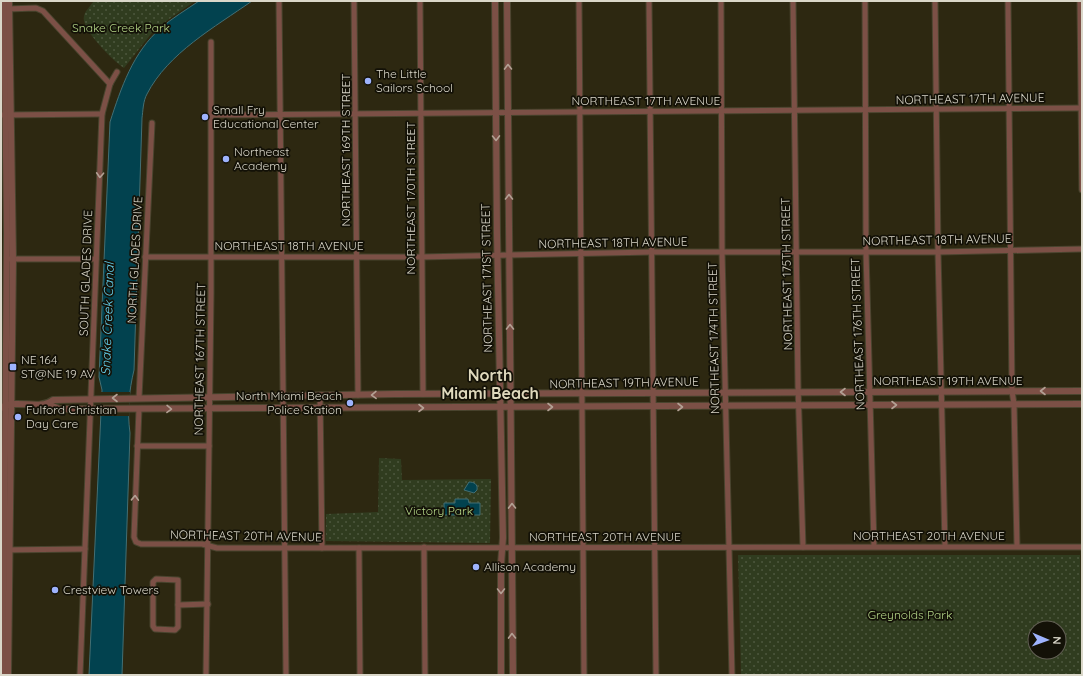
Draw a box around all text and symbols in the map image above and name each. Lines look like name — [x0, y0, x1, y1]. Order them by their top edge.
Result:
park label: Snake Creek Park — [72, 20, 170, 35]
one-way arrow — [504, 64, 512, 70]
place label: The Little Sailors School — [376, 66, 453, 95]
street label: NORTHEAST 169TH STREET — [338, 73, 353, 227]
marker: The Little Sailors School — [363, 76, 373, 86]
street label: NORTHEAST 17TH AVENUE — [895, 90, 1045, 107]
street label: NORTHEAST 17TH AVENUE — [572, 93, 721, 108]
place label: Small Fry Educational Center — [213, 102, 319, 131]
marker: Small Fry Educational Center — [200, 112, 210, 122]
street label: NORTHEAST 170TH STREET — [403, 121, 418, 275]
one-way arrow — [492, 135, 500, 141]
place label: Northeast Academy — [234, 144, 289, 173]
marker: Northeast Academy — [221, 154, 231, 164]
one-way arrow — [96, 172, 104, 178]
one-way arrow — [505, 194, 514, 200]
street label: NORTH GLADES DRIVE — [124, 196, 145, 324]
street label: NORTHEAST 175TH STREET — [778, 198, 795, 351]
street label: NORTHEAST 171ST STREET — [478, 203, 495, 353]
street label: SOUTH GLADES DRIVE — [76, 210, 95, 336]
street label: NORTHEAST 18TH AVENUE — [862, 231, 1012, 248]
street label: NORTHEAST 18TH AVENUE — [538, 234, 688, 251]
street label: NORTHEAST 18TH AVENUE — [214, 238, 364, 253]
street label: NORTHEAST 176TH STREET — [847, 258, 868, 410]
water label: Snake Creek Canal — [97, 260, 117, 376]
street label: NORTHEAST 174TH STREET — [705, 262, 722, 414]
street label: NORTHEAST 167TH STREET — [191, 283, 208, 435]
one-way arrow — [506, 324, 514, 330]
place label: NE 164 ST@NE 19 AV — [21, 352, 95, 381]
marker: NE 164 ST@NE 19 AV — [8, 362, 18, 372]
district label: North Miami Beach — [441, 365, 539, 403]
street label: NORTHEAST 19TH AVENUE — [873, 373, 1023, 388]
street label: NORTHEAST 19TH AVENUE — [549, 374, 699, 391]
one-way arrow — [1040, 387, 1046, 395]
place label: North Miami Beach Police Station — [236, 388, 342, 417]
one-way arrow — [840, 388, 846, 396]
one-way arrow — [371, 391, 377, 399]
one-way arrow — [112, 394, 118, 402]
marker: North Miami Beach Police Station — [345, 398, 355, 408]
one-way arrow — [891, 401, 897, 409]
place label: Fulford Christian Day Care — [26, 402, 117, 431]
one-way arrow — [547, 403, 553, 412]
one-way arrow — [677, 403, 683, 411]
one-way arrow — [418, 404, 424, 412]
one-way arrow — [166, 405, 172, 413]
marker: Fulford Christian Day Care — [13, 412, 23, 422]
one-way arrow — [131, 495, 140, 501]
park label: Victory Park — [405, 503, 473, 518]
one-way arrow — [508, 503, 516, 509]
street label: NORTHEAST 20TH AVENUE — [170, 527, 322, 544]
street label: NORTHEAST 20TH AVENUE — [853, 528, 1005, 543]
street label: NORTHEAST 20TH AVENUE — [529, 529, 681, 544]
place label: Allison Academy — [484, 559, 576, 574]
marker: Allison Academy — [471, 562, 481, 572]
place label: Crestview Towers — [63, 582, 159, 597]
marker: Crestview Towers — [50, 585, 60, 595]
one-way arrow — [497, 588, 505, 594]
park label: Greynolds Park — [868, 607, 952, 622]
north arrow — [1027, 620, 1067, 660]
one-way arrow — [508, 633, 517, 639]
text: N — [1050, 636, 1064, 645]

